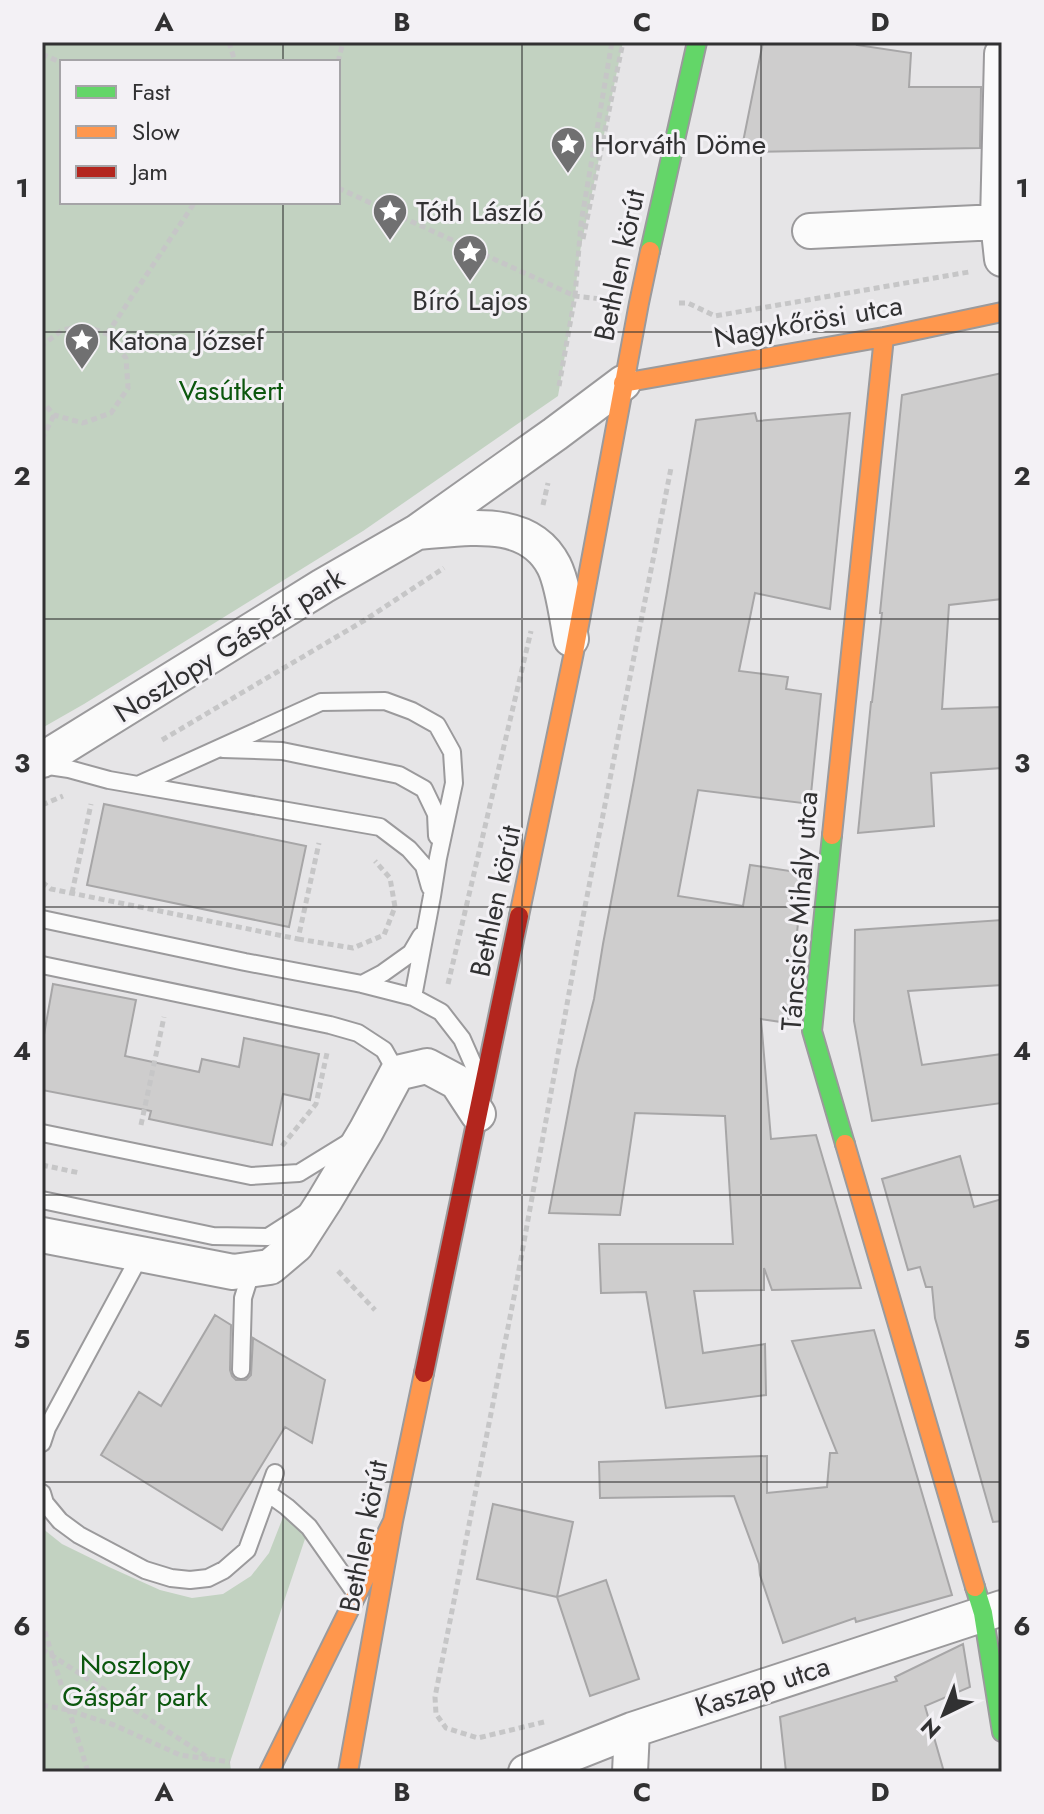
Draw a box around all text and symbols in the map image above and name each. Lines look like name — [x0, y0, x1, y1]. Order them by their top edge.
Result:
text: A — [153, 3, 174, 41]
text: B — [393, 3, 411, 41]
text: C — [633, 3, 651, 41]
text: D — [870, 3, 890, 41]
legend — [60, 60, 340, 204]
text: Fast — [132, 74, 170, 109]
text: Slow — [132, 114, 180, 149]
place label: Horváth Döme — [594, 124, 766, 165]
place icon: Horváth Döme — [549, 125, 587, 175]
text: Jam — [129, 154, 168, 189]
text: 1 — [15, 169, 29, 207]
text: 1 — [1015, 169, 1029, 207]
street label: Bethlen körút — [583, 185, 656, 345]
place label: Tóth László — [416, 191, 543, 232]
place icon: Tóth László — [371, 192, 409, 242]
place icon: Bíró Lajos — [451, 233, 489, 283]
place label: Bíró Lajos — [412, 280, 528, 321]
street label: Nagykőrösi utca — [711, 285, 906, 358]
place label: Katona József — [108, 320, 265, 361]
place icon: Katona József — [63, 321, 101, 371]
park label: Vasútkert — [179, 370, 284, 411]
text: 2 — [13, 457, 31, 495]
text: 2 — [1013, 457, 1031, 495]
street label: Noszlopy Gáspár park — [106, 558, 353, 733]
text: 3 — [14, 744, 30, 782]
text: 3 — [1014, 744, 1030, 782]
street label: Táncsics Mihály utca — [771, 790, 828, 1032]
street label: Bethlen körút — [459, 821, 532, 981]
text: 4 — [13, 1032, 31, 1070]
text: 4 — [1013, 1032, 1031, 1070]
text: 5 — [14, 1320, 30, 1358]
text: 5 — [1014, 1320, 1030, 1358]
street label: Bethlen körút — [329, 1457, 398, 1615]
text: 6 — [13, 1607, 31, 1645]
text: 6 — [1013, 1607, 1031, 1645]
park label: Noszlopy Gáspár park — [62, 1644, 208, 1717]
street label: Kaszap utca — [689, 1645, 835, 1728]
north arrow — [904, 1674, 984, 1754]
text: N — [913, 1711, 948, 1746]
text: A — [153, 1773, 174, 1811]
text: B — [393, 1773, 411, 1811]
text: C — [633, 1773, 651, 1811]
text: D — [870, 1773, 890, 1811]

